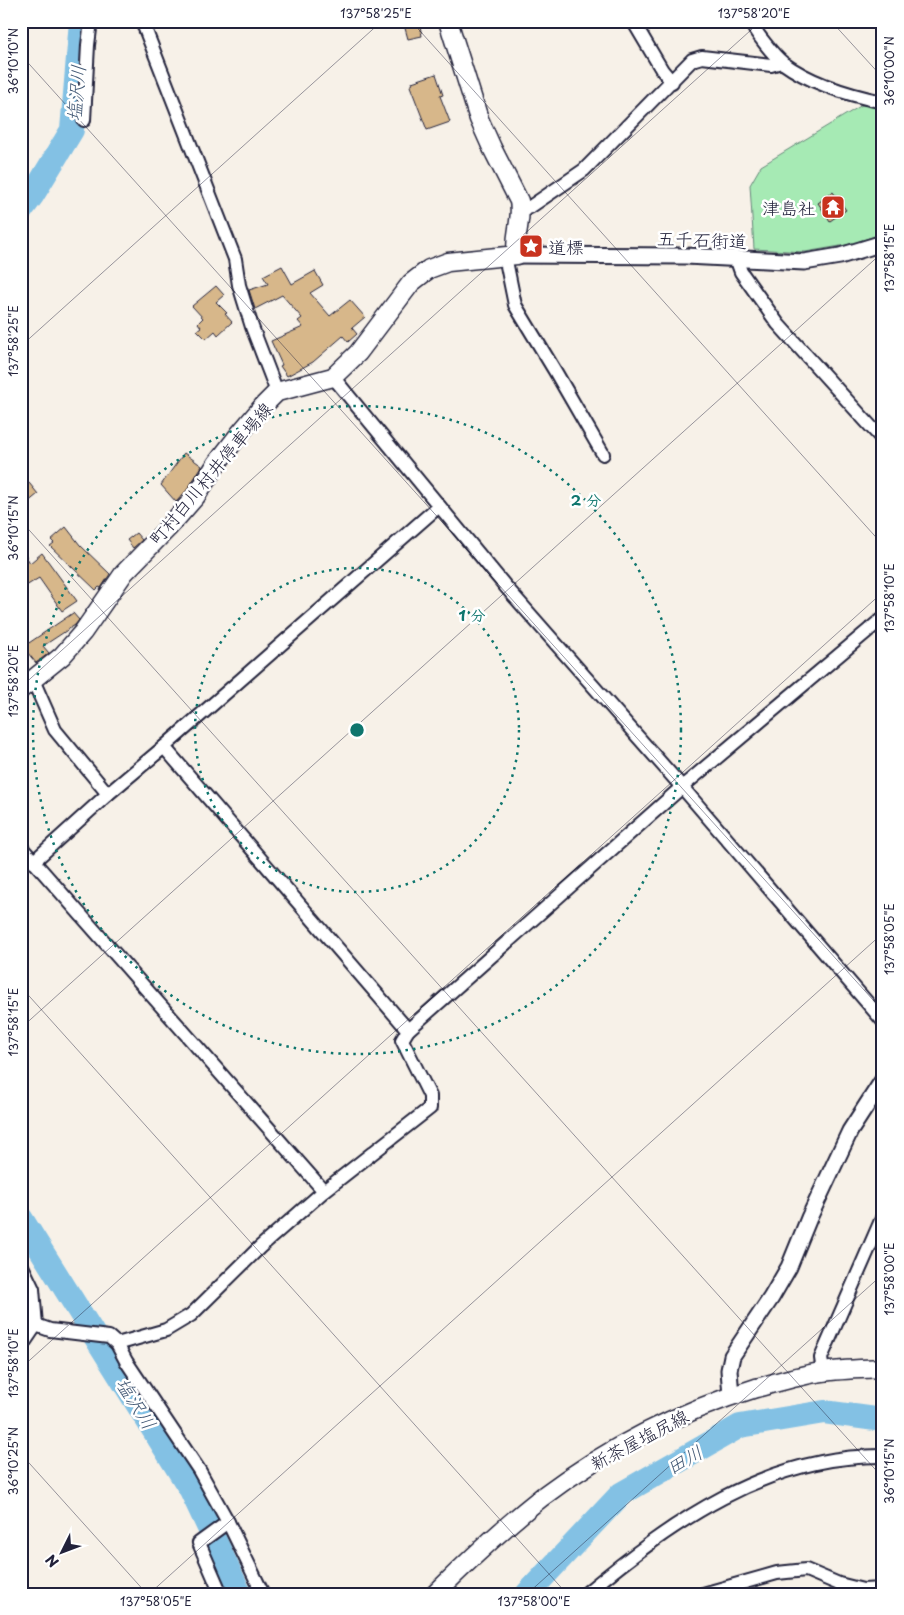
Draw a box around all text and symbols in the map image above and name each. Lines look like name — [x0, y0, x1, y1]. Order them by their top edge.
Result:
text: 137°58'25"E — [340, 4, 412, 22]
text: 137°58'20"E — [718, 4, 790, 22]
text: 36°10'10"N — [4, 28, 22, 94]
text: 36°10'00"N — [880, 36, 898, 106]
water label: 塩沢川 — [59, 63, 91, 123]
place label: 津島社 — [762, 194, 816, 221]
temple icon: 津島社 — [820, 194, 846, 220]
street label: 五千石街道 — [657, 224, 747, 254]
text: 137°58'15"E — [880, 224, 898, 292]
place icon: 道標 — [518, 233, 544, 259]
place label: 道標 — [548, 233, 584, 260]
text: 137°58'25"E — [4, 305, 22, 377]
street label: 町村白川村井停車場線 — [142, 395, 278, 551]
text: 2 分 — [571, 488, 601, 511]
text: 36°10'15"N — [4, 495, 22, 561]
text: 137°58'10"E — [880, 563, 898, 633]
text: 1 分 — [459, 603, 486, 626]
text: 137°58'20"E — [4, 645, 22, 717]
centre of rings — [348, 721, 366, 739]
text: 137°58'05"E — [880, 903, 898, 975]
text: 137°58'15"E — [4, 988, 22, 1056]
text: 137°58'00"E — [880, 1243, 898, 1315]
text: 137°58'10"E — [4, 1328, 22, 1398]
water label: 塩沢川 — [110, 1371, 164, 1435]
street label: 新茶屋塩尻線 — [585, 1402, 693, 1476]
text: 36°10'25"N — [4, 1427, 22, 1495]
water label: 田川 — [661, 1437, 707, 1481]
text: 36°10'15"N — [880, 1438, 898, 1504]
north arrow — [38, 1528, 88, 1578]
text: N — [40, 1550, 63, 1572]
text: 137°58'05"E — [120, 1592, 192, 1610]
text: 137°58'00"E — [498, 1592, 570, 1610]

